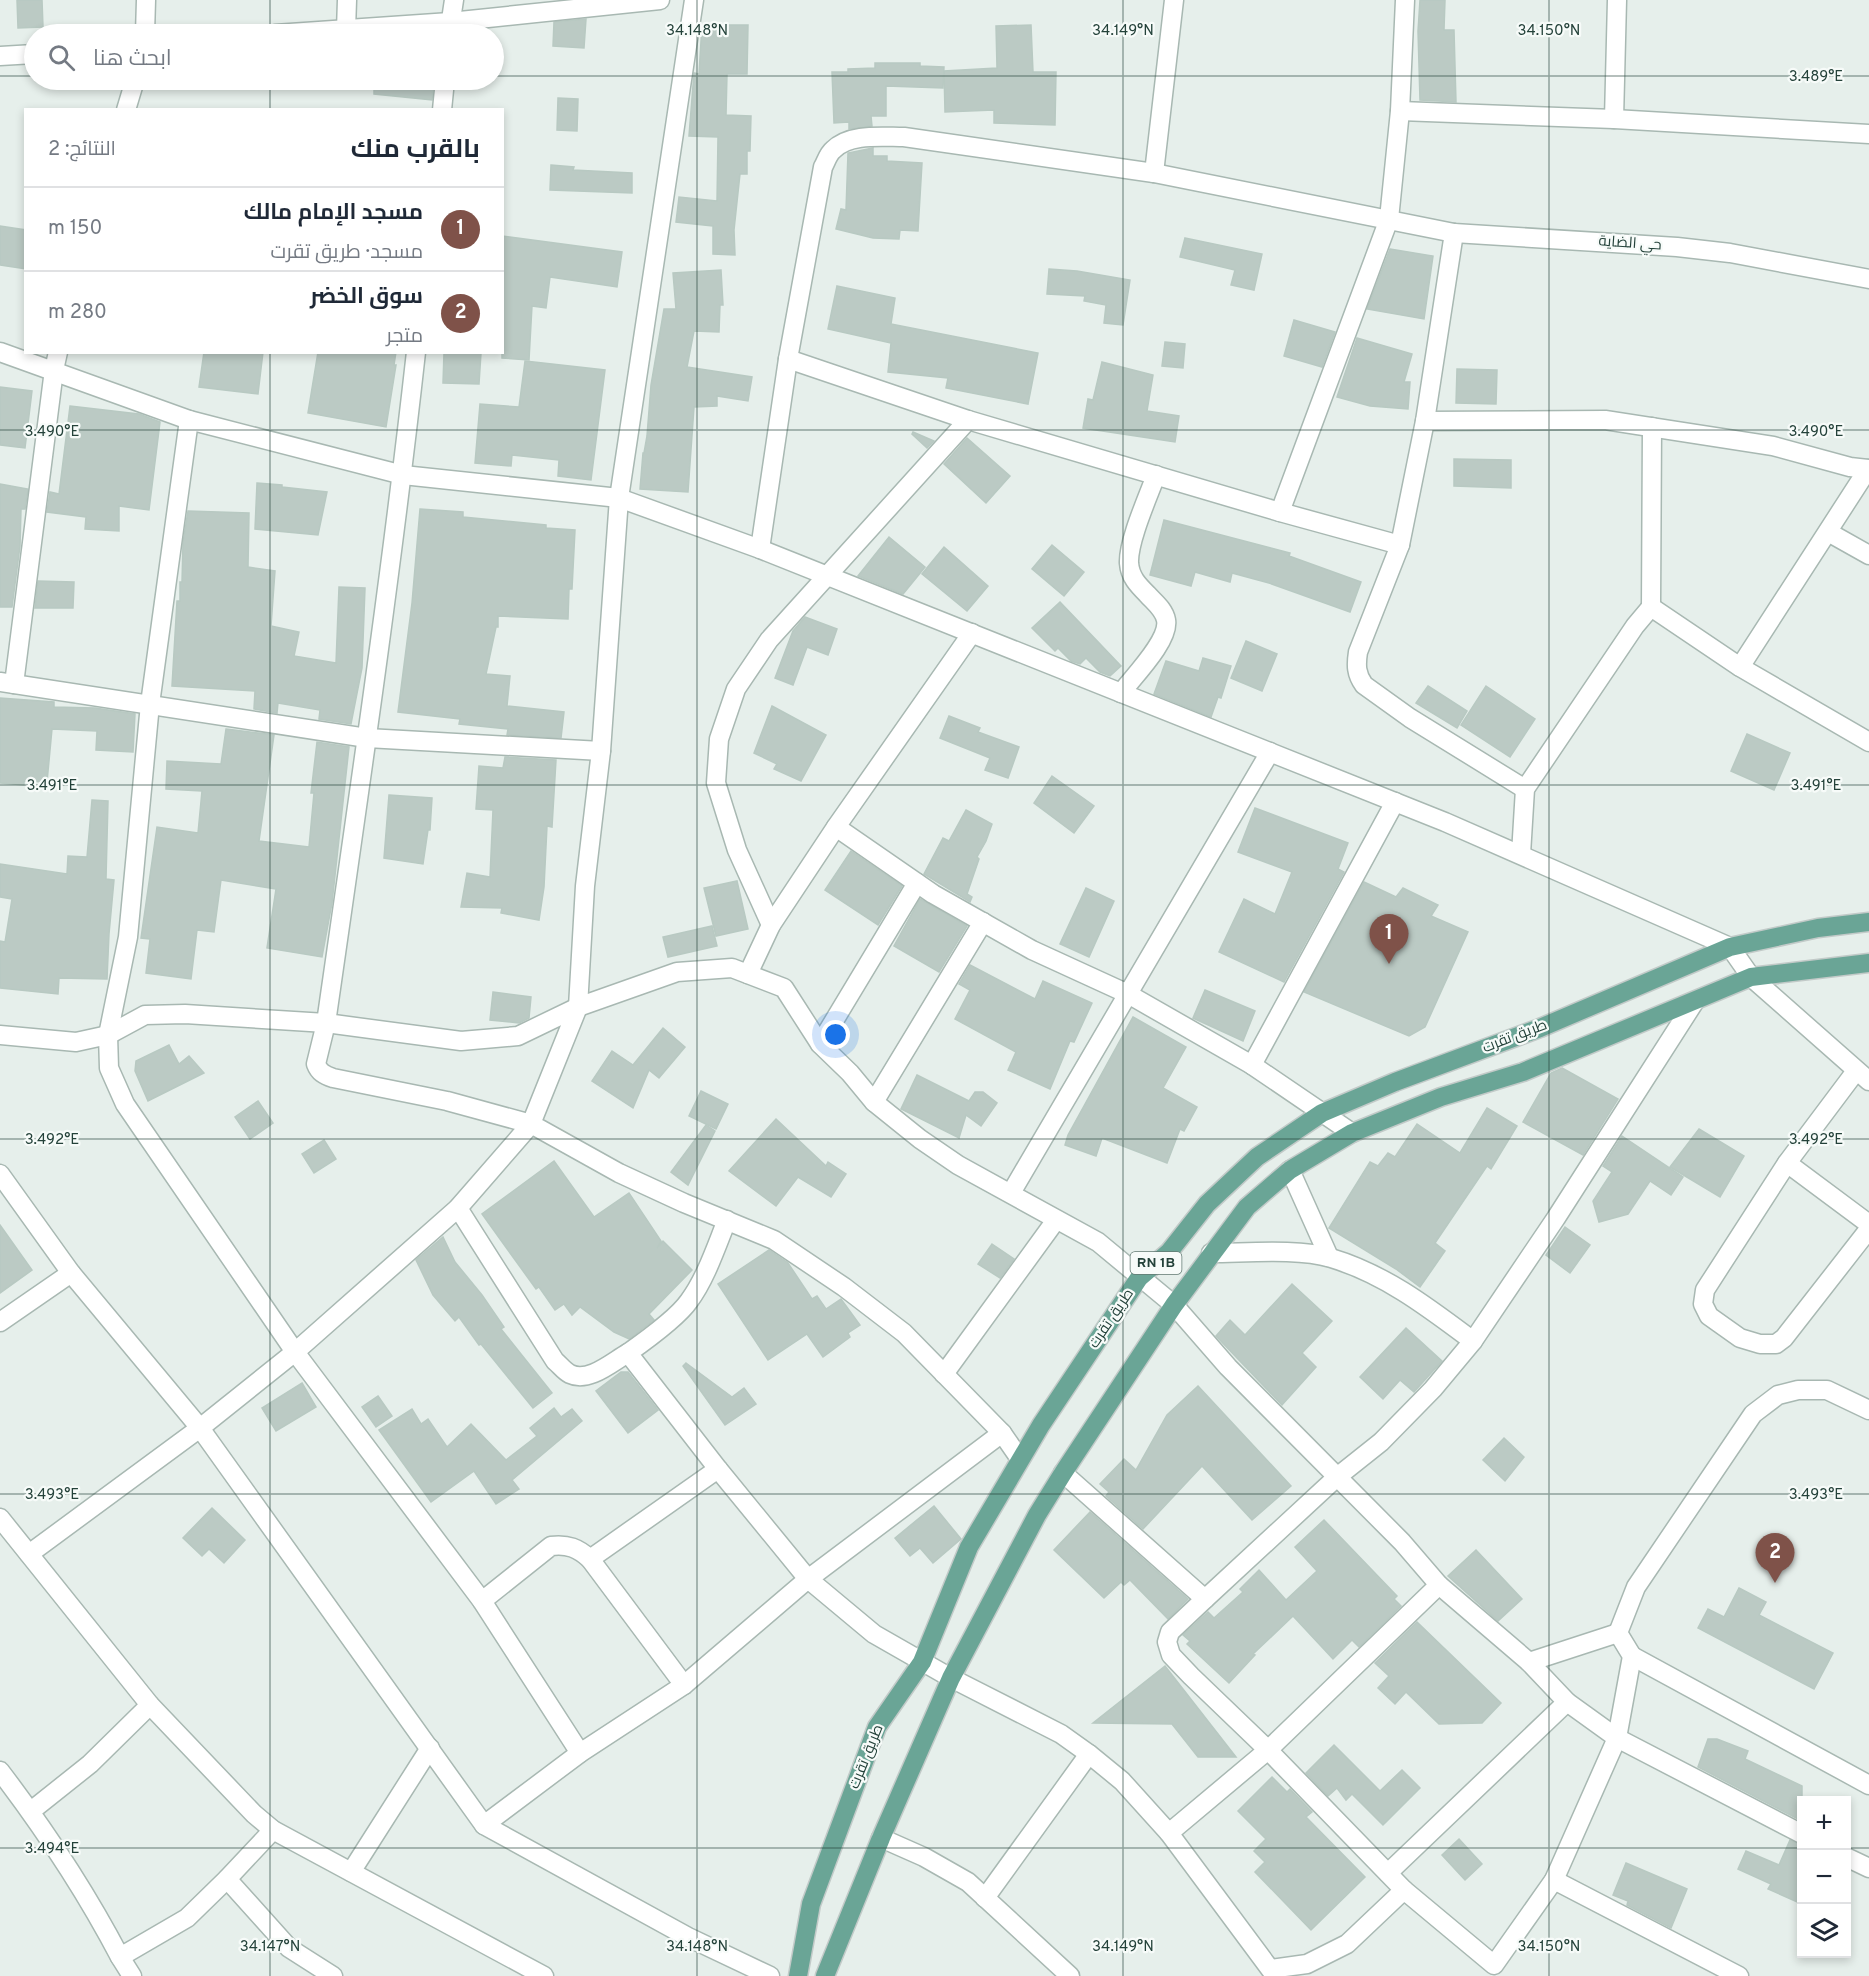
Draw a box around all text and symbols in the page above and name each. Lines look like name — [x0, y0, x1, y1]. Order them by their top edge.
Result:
text: 34.148°N — [666, 22, 728, 41]
text: 34.149°N — [1092, 22, 1154, 41]
text: 34.150°N — [1518, 22, 1580, 41]
search box — [24, 24, 504, 90]
icon: search — [45, 41, 78, 74]
text: ابحث هنا — [93, 46, 172, 73]
text: 3.489°E — [1789, 68, 1843, 87]
text: بالقرب منك — [351, 134, 480, 167]
text: النتائج: 2 — [48, 137, 116, 163]
text: مسجد الإمام مالك — [244, 200, 423, 227]
text: 150 m — [48, 216, 102, 242]
text: 1 — [457, 216, 465, 242]
street label: حي الضاية — [1598, 232, 1662, 257]
text: مسجد · طريق تقرت — [270, 240, 423, 266]
text: سوق الخضر — [310, 284, 423, 311]
text: 280 m — [48, 300, 107, 326]
text: 2 — [454, 300, 467, 326]
text: متجر — [386, 324, 423, 350]
text: 3.490°E — [24, 423, 80, 442]
text: 3.490°E — [1788, 423, 1844, 442]
text: 3.491°E — [26, 777, 78, 796]
text: 3.491°E — [1790, 777, 1842, 796]
pin: 1 — [1370, 914, 1408, 964]
street label: طريق تقرت — [1480, 1016, 1550, 1058]
your location — [821, 1020, 850, 1049]
text: 3.492°E — [25, 1131, 79, 1150]
text: 3.492°E — [1789, 1131, 1843, 1150]
road number: RN 1B — [1130, 1252, 1182, 1274]
street label: طريق تقرت — [1085, 1286, 1139, 1352]
text: 3.493°E — [25, 1486, 79, 1505]
text: 3.493°E — [1789, 1486, 1843, 1505]
pin: 2 — [1756, 1534, 1794, 1583]
street label: طريق تقرت — [846, 1722, 888, 1792]
map controls — [1797, 1796, 1851, 1958]
button: + — [1797, 1796, 1851, 1850]
text: 3.494°E — [25, 1840, 79, 1859]
button: − — [1797, 1850, 1851, 1904]
button: layers — [1797, 1904, 1851, 1958]
text: 34.147°N — [240, 1938, 300, 1957]
text: 34.148°N — [666, 1938, 728, 1957]
text: 34.149°N — [1092, 1938, 1154, 1957]
text: 34.150°N — [1518, 1938, 1580, 1957]

